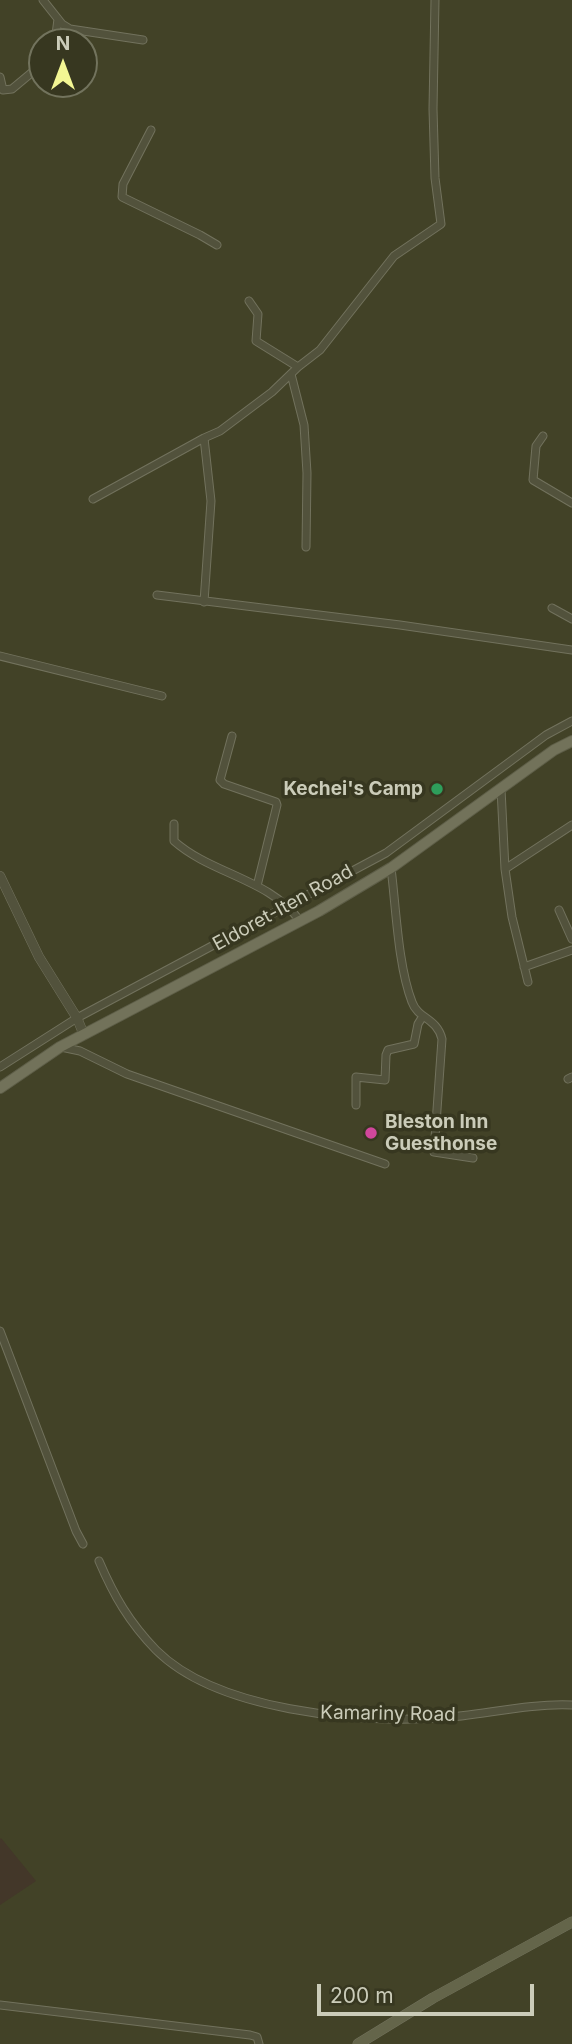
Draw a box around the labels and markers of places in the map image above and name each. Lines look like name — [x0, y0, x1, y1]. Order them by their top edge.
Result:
place label: Kechei's Camp — [283, 778, 423, 800]
marker: Kechei's Camp — [429, 781, 445, 797]
place label: Bleston Inn Guesthonse — [385, 1111, 497, 1155]
marker: Bleston Inn Guesthonse — [363, 1125, 379, 1141]

